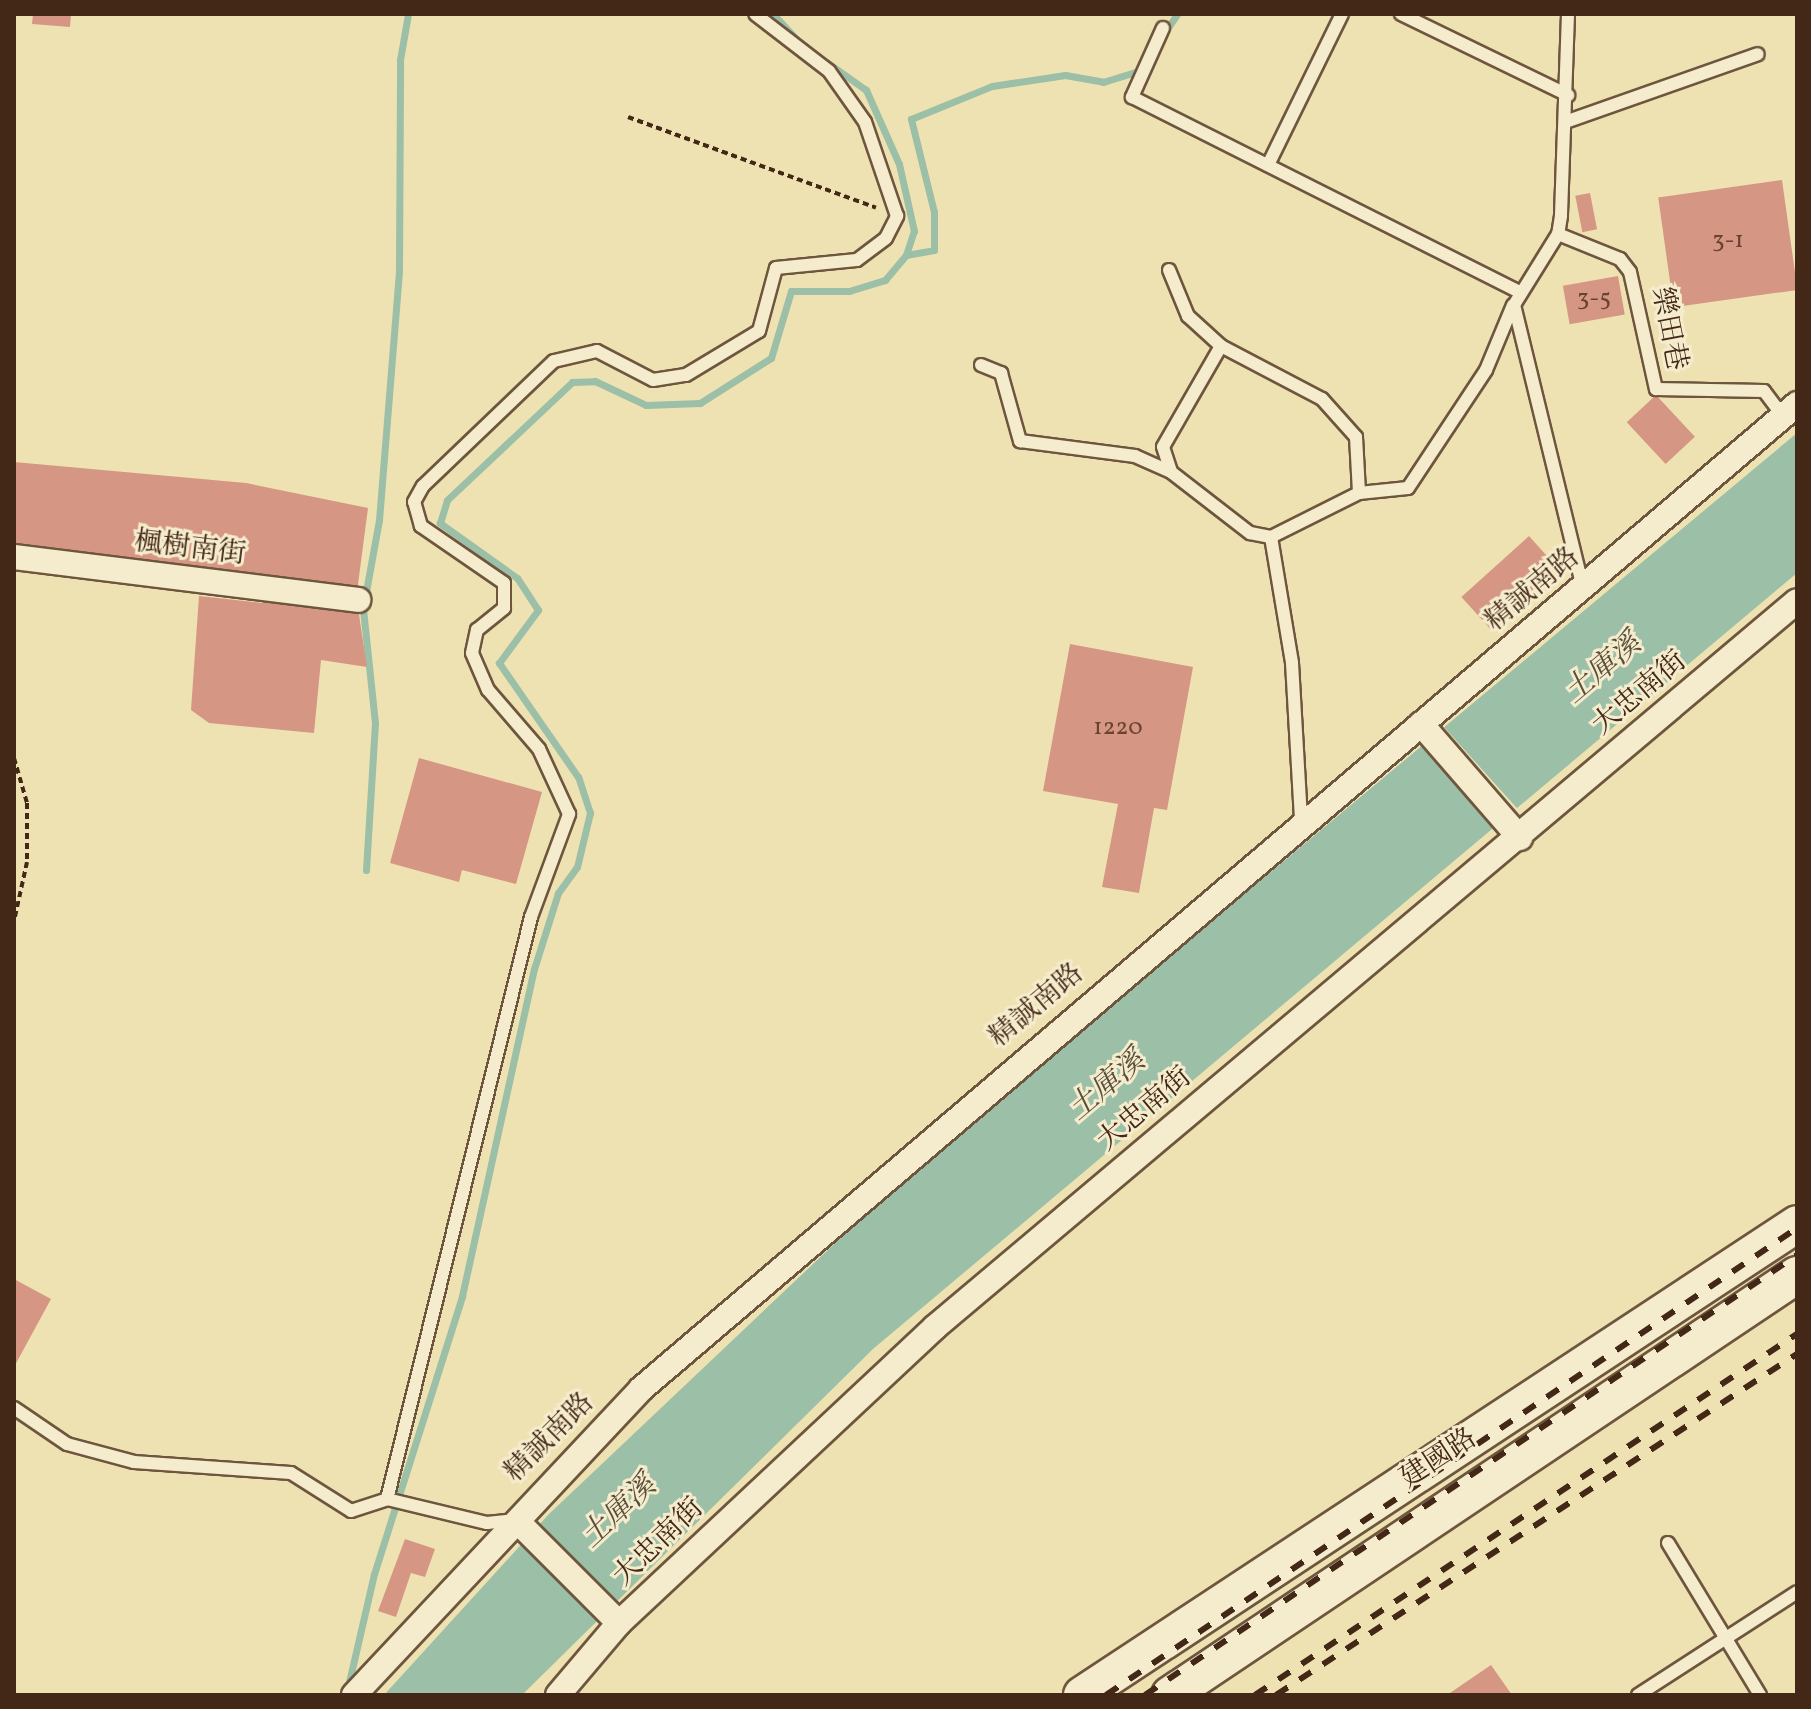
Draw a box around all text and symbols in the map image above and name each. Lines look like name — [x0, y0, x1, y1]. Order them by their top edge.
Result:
house number: 3-1 — [1712, 228, 1744, 256]
street label: 樂田巷 — [1643, 285, 1693, 373]
house number: 3-5 — [1577, 286, 1611, 314]
street label: 楓樹南街 — [132, 526, 248, 572]
street label: 精誠南路 — [1479, 541, 1587, 639]
water label: 土庫溪 — [1557, 626, 1649, 712]
street label: 大忠南街 — [1586, 645, 1694, 743]
house number: 1220 — [1093, 715, 1143, 743]
street label: 精誠南路 — [983, 957, 1091, 1055]
water label: 土庫溪 — [1061, 1043, 1153, 1129]
street label: 大忠南街 — [1091, 1061, 1199, 1159]
street label: 精誠南路 — [499, 1387, 601, 1489]
street label: 建國路 — [1395, 1422, 1483, 1496]
water label: 土庫溪 — [574, 1468, 664, 1556]
street label: 大忠南街 — [607, 1492, 711, 1594]

